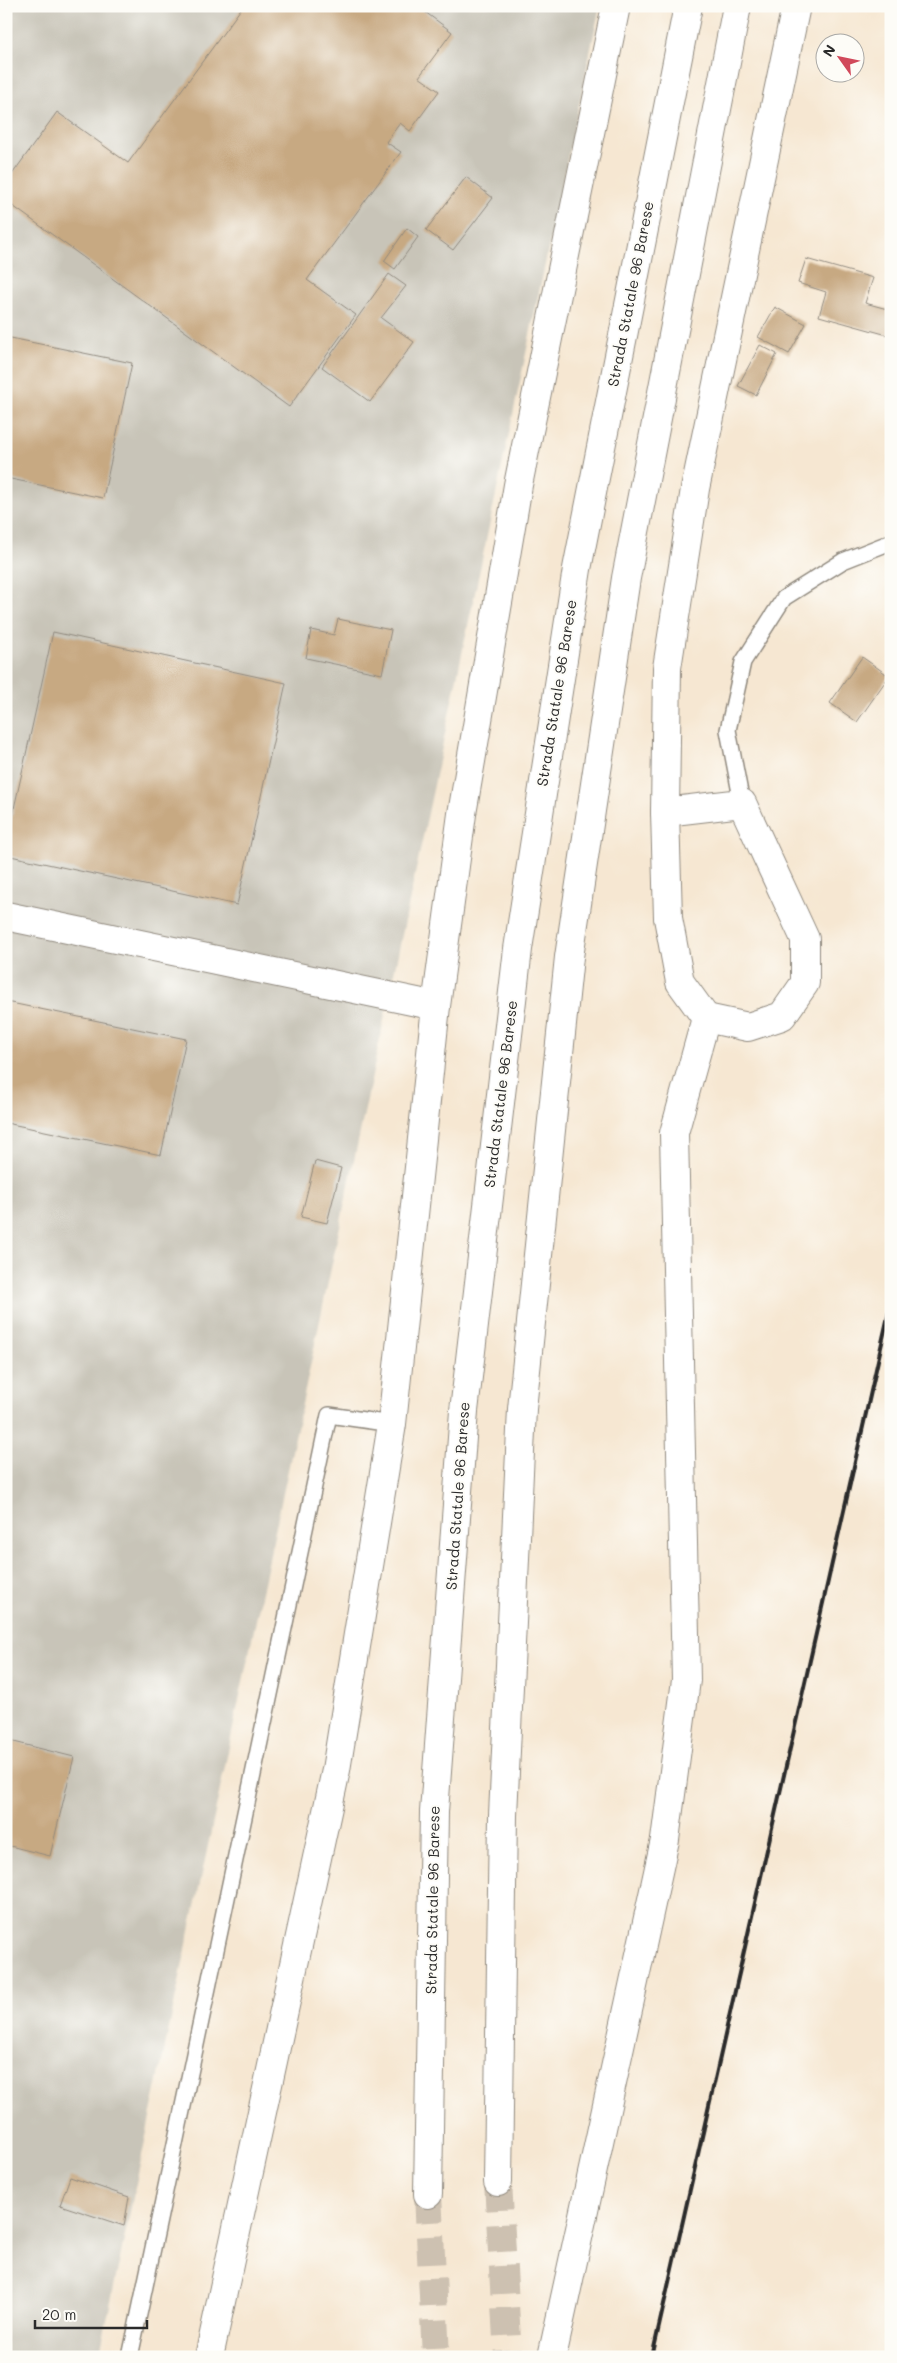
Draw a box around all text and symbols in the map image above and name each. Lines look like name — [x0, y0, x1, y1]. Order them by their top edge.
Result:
north arrow — [814, 32, 864, 82]
text: N — [818, 41, 840, 60]
street label: Strada Statale 96 Barese — [602, 199, 658, 388]
street label: Strada Statale 96 Barese — [531, 598, 581, 788]
street label: Strada Statale 96 Barese — [479, 999, 521, 1189]
street label: Strada Statale 96 Barese — [440, 1401, 474, 1591]
street label: Strada Statale 96 Barese — [420, 1806, 444, 1994]
scale bar — [35, 2298, 148, 2330]
text: 20 m — [42, 2304, 76, 2324]

